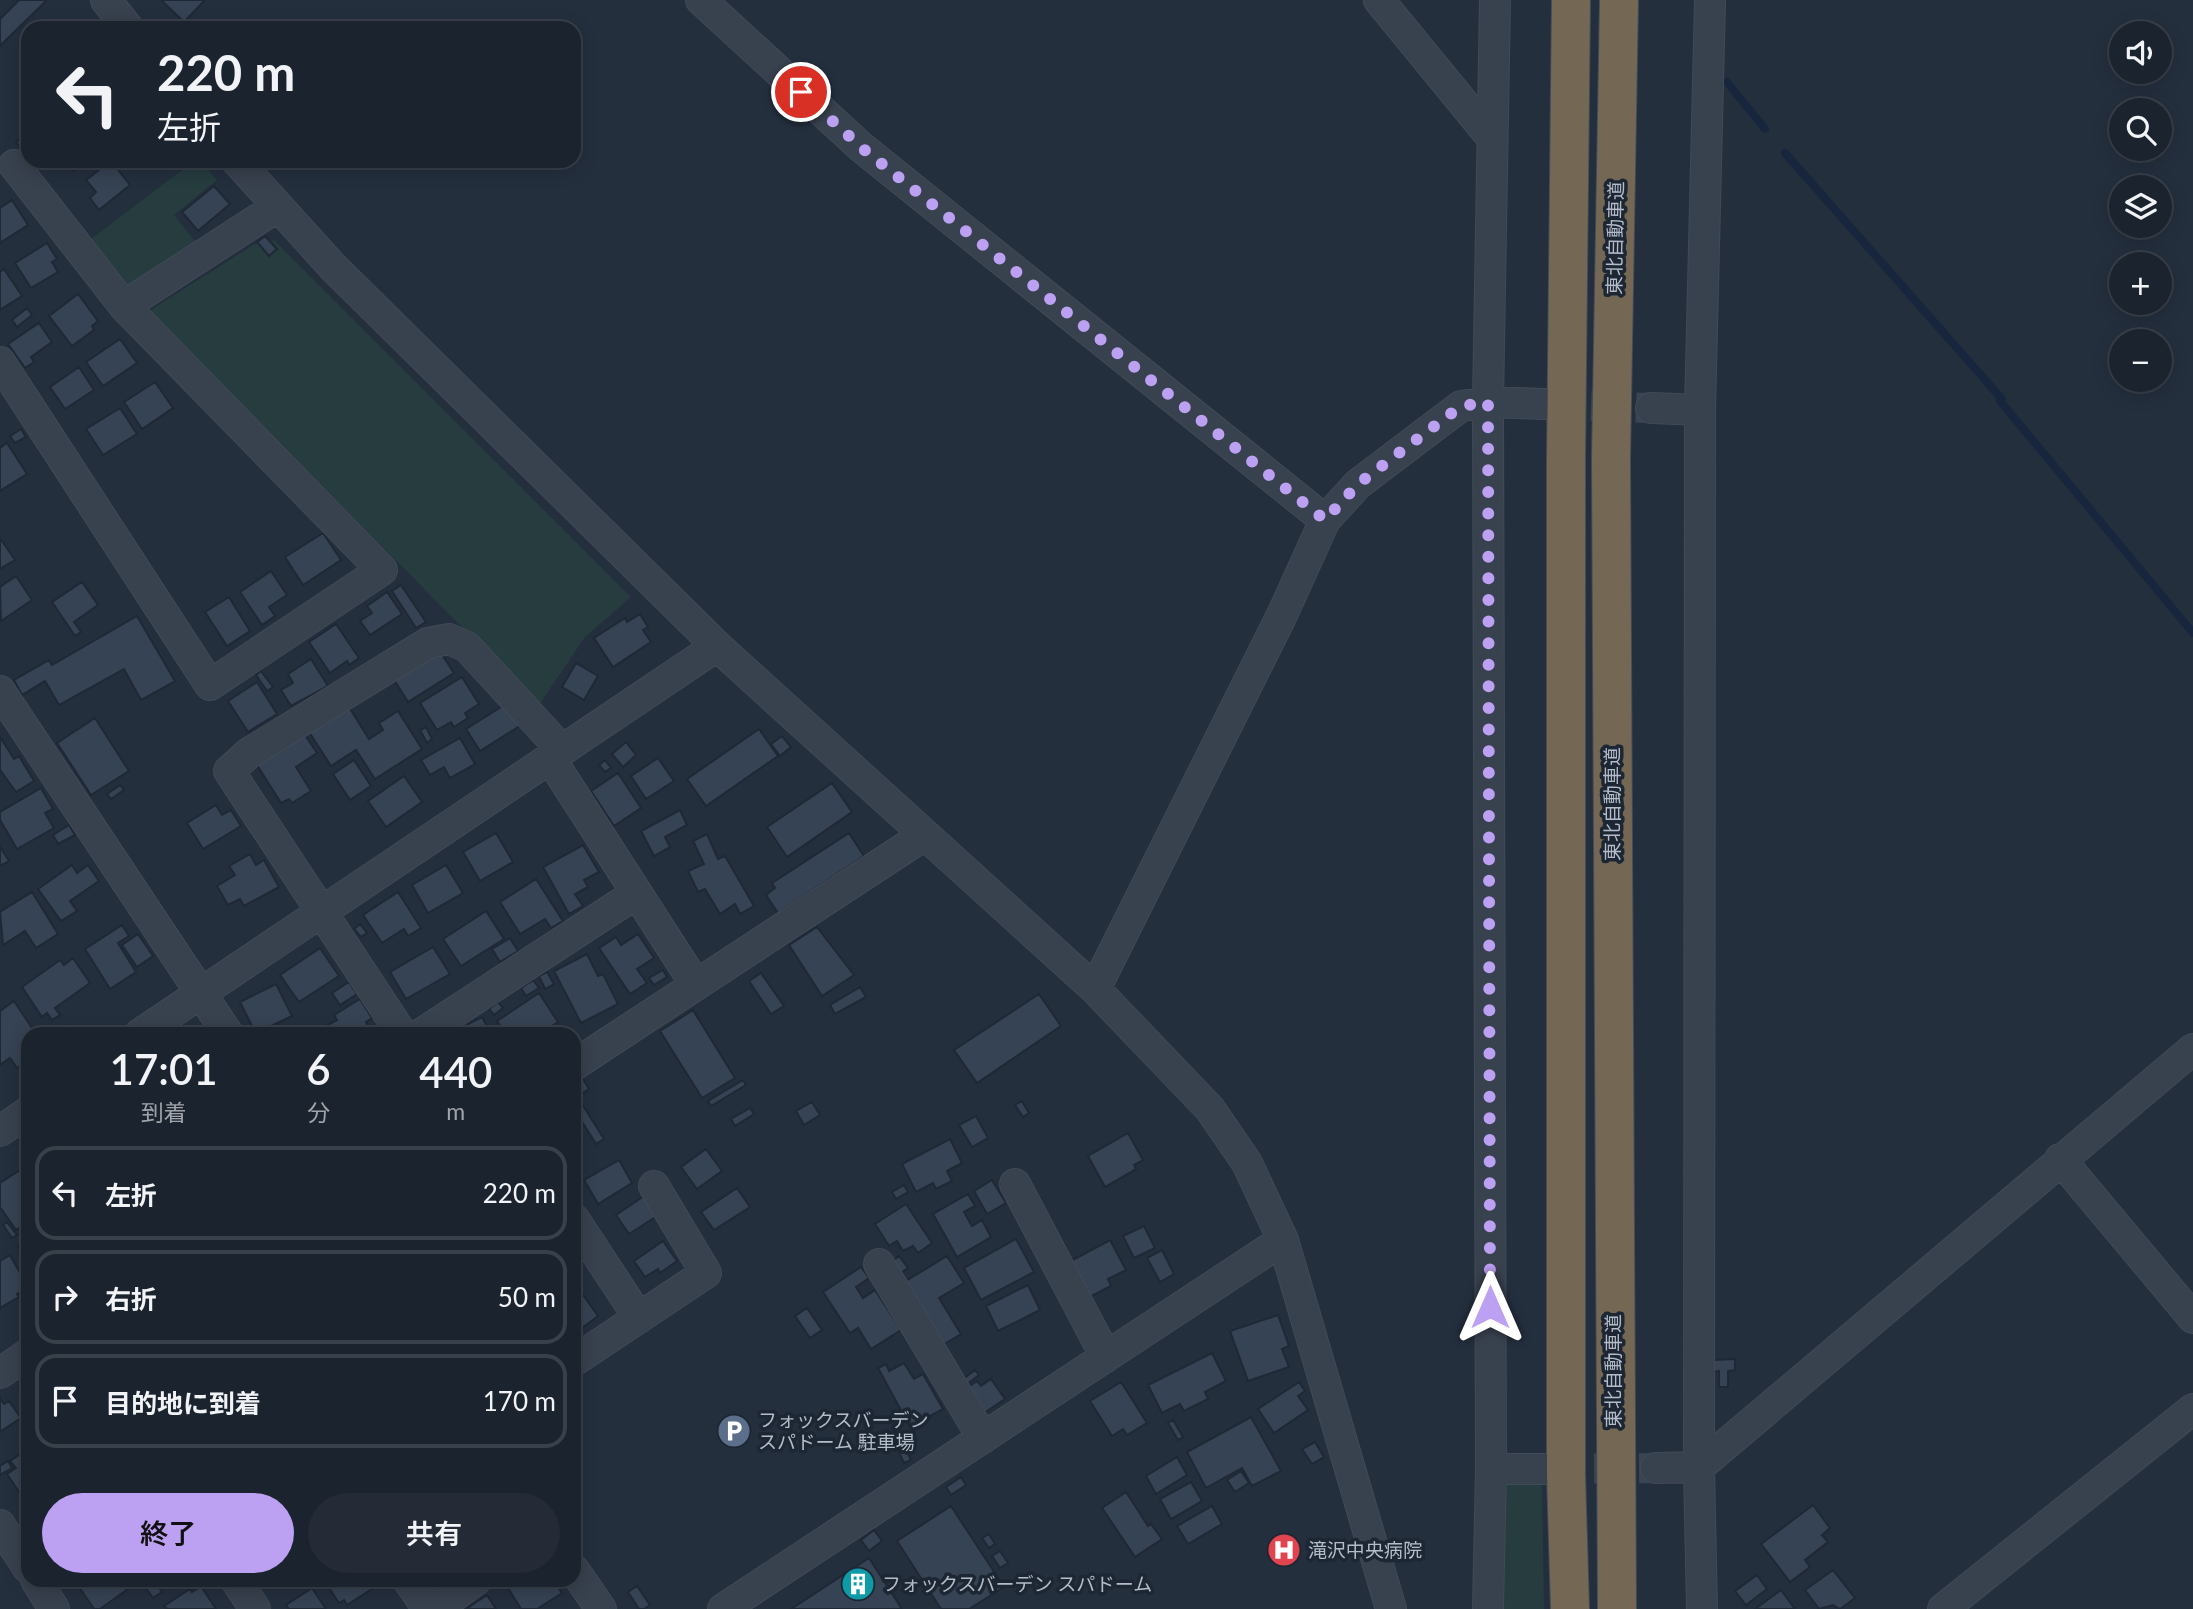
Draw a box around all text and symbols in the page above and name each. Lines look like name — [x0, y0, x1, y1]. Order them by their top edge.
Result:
map controls — [2109, 21, 2172, 392]
button: sound — [2109, 21, 2172, 84]
text: 220 m — [157, 43, 295, 101]
icon: left — [42, 49, 133, 140]
pin — [771, 62, 831, 122]
icon: arrive — [782, 73, 820, 111]
button: search — [2109, 98, 2172, 161]
text: 左折 — [157, 107, 221, 146]
button: layers — [2109, 175, 2172, 238]
street label: 東北自動車道 — [1602, 181, 1627, 295]
button: + — [2109, 252, 2172, 315]
button: − — [2109, 329, 2172, 392]
street label: 東北自動車道 — [1600, 747, 1623, 861]
text: 17:01 — [110, 1044, 218, 1094]
text: 6 — [306, 1044, 331, 1094]
text: 440 — [419, 1047, 492, 1097]
text: m — [446, 1097, 465, 1125]
text: 到着 — [141, 1098, 187, 1126]
text: 分 — [307, 1098, 330, 1126]
icon: left — [46, 1174, 84, 1212]
text: 220 m — [483, 1177, 556, 1209]
text: 左折 — [105, 1179, 157, 1211]
position arrow — [1453, 1270, 1527, 1344]
icon: right — [46, 1278, 84, 1316]
text: 50 m — [498, 1281, 556, 1313]
text: 右折 — [105, 1283, 157, 1315]
street label: 東北自動車道 — [1601, 1314, 1624, 1428]
icon: arrive — [46, 1382, 84, 1420]
text: 170 m — [483, 1385, 556, 1417]
text: 目的地に到着 — [105, 1387, 261, 1419]
place label: フォックスバーデン スパドーム 駐車場 — [758, 1408, 928, 1453]
parking icon: フォックスバーデン スパドーム 駐車場 — [715, 1412, 753, 1450]
button: 終了 — [42, 1493, 294, 1573]
button: 共有 — [308, 1493, 560, 1573]
hospital icon: 滝沢中央病院 — [1265, 1531, 1303, 1569]
place label: 滝沢中央病院 — [1308, 1538, 1422, 1561]
building icon: フォックスバーデン スパドーム — [839, 1565, 877, 1603]
place label: フォックスバーデン スパドーム — [882, 1572, 1152, 1595]

